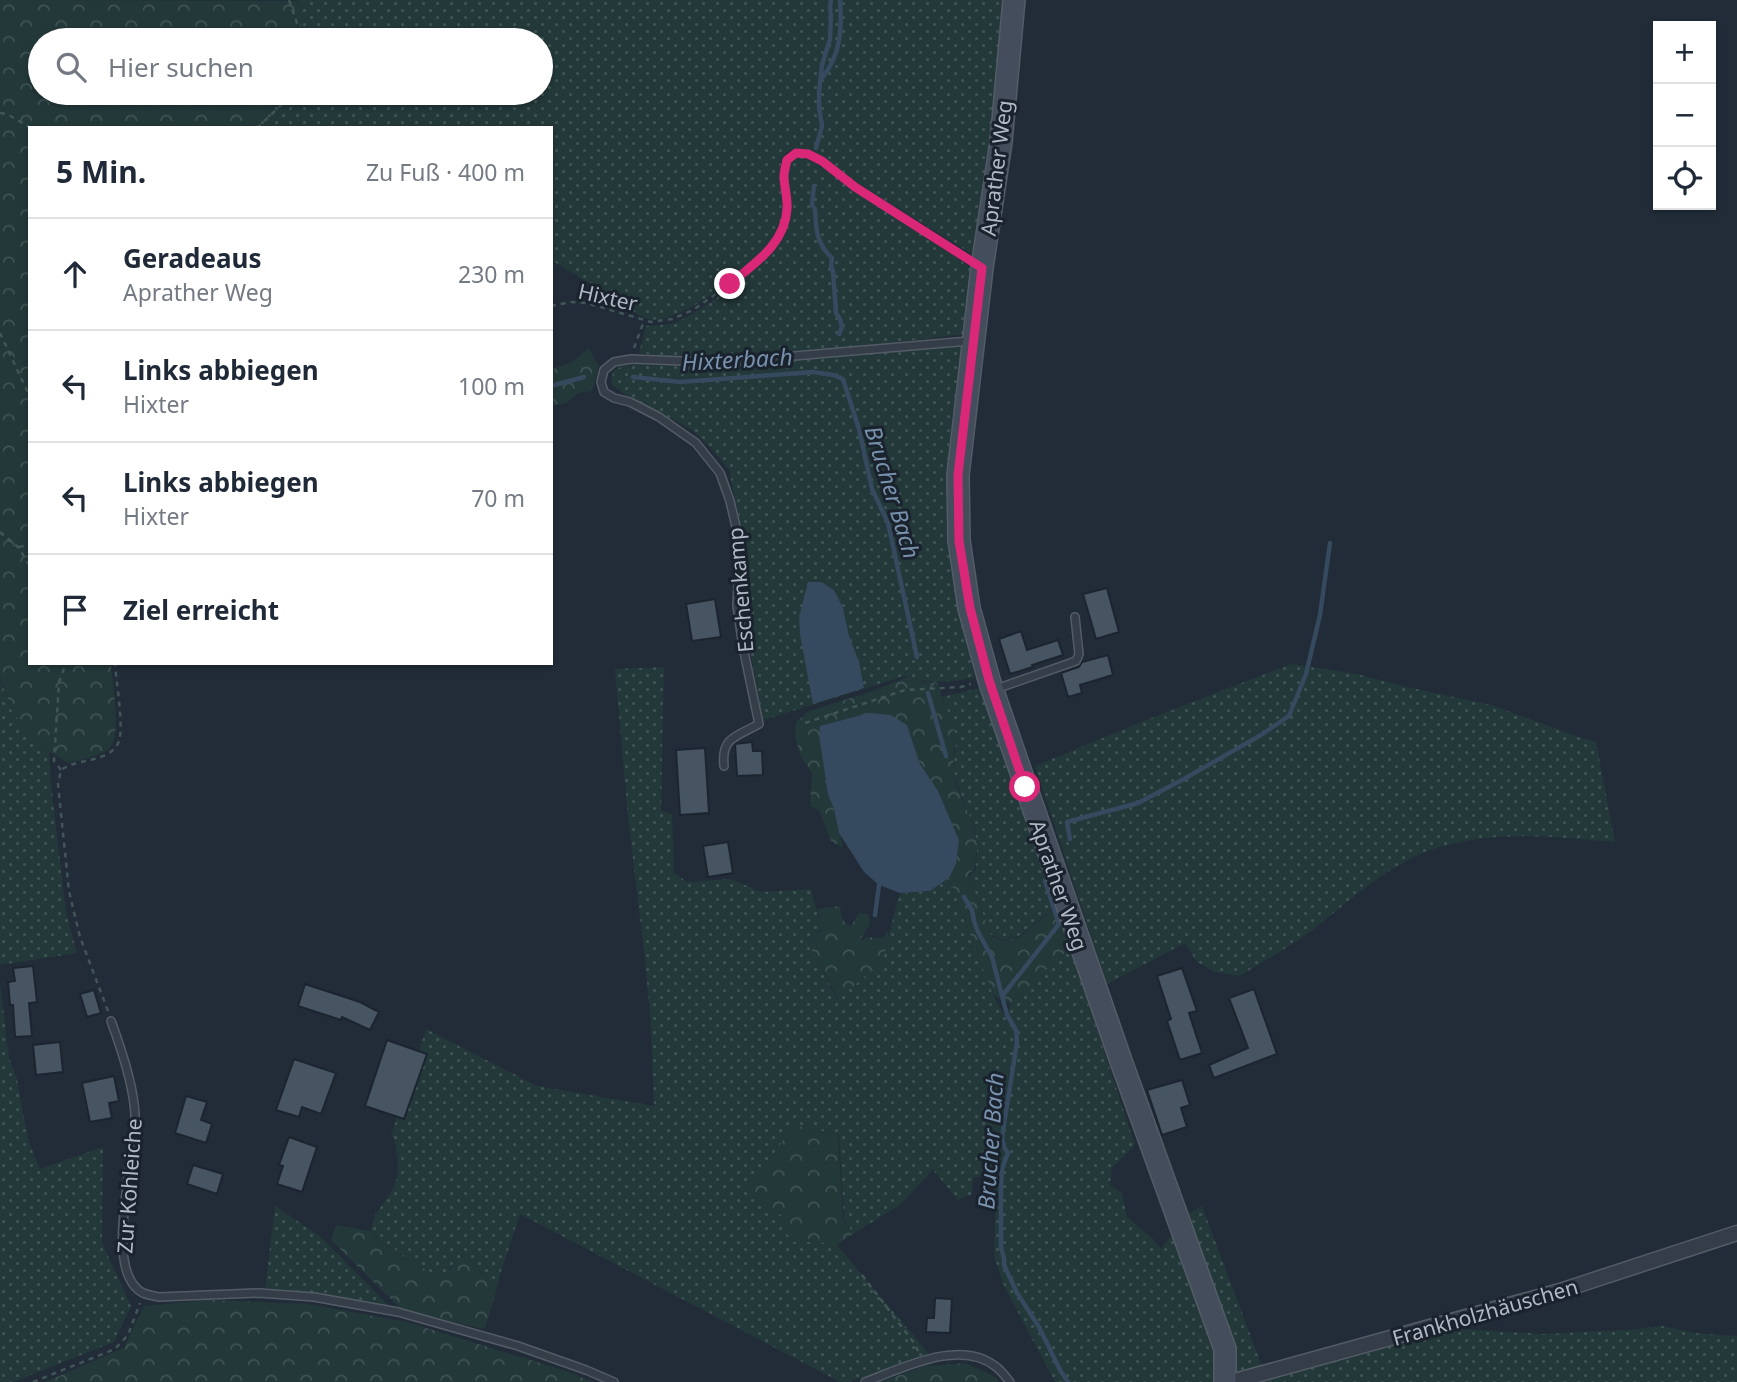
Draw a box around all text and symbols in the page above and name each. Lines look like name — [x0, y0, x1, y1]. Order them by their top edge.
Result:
map controls — [1653, 21, 1716, 210]
button: + — [1653, 21, 1716, 84]
search box — [28, 28, 553, 105]
icon: search — [52, 48, 90, 86]
text: Hier suchen — [108, 49, 254, 85]
button: − — [1653, 84, 1716, 147]
street label: Aprather Weg — [974, 98, 1018, 238]
button: locate — [1653, 147, 1716, 210]
text: 5 Min. — [56, 151, 146, 192]
text: Zu Fuß · 400 m — [366, 156, 525, 188]
text: Geradeaus — [123, 240, 262, 276]
icon: ahead — [56, 255, 94, 293]
text: 230 m — [458, 258, 525, 290]
route end — [714, 268, 745, 299]
text: Aprather Weg — [123, 276, 273, 308]
street label: Hixter — [576, 277, 641, 317]
water label: Hixterbach — [681, 340, 793, 378]
text: Links abbiegen — [123, 352, 319, 388]
icon: left — [56, 367, 94, 405]
text: 100 m — [458, 370, 525, 402]
text: Hixter — [123, 388, 189, 420]
water label: Brucher Bach — [858, 422, 928, 562]
text: Links abbiegen — [123, 464, 319, 500]
icon: left — [56, 479, 94, 517]
text: 70 m — [471, 482, 525, 514]
text: Hixter — [123, 500, 189, 532]
street label: Eschenkamp — [721, 526, 759, 654]
icon: arrive — [56, 591, 94, 629]
text: Ziel erreicht — [123, 592, 279, 628]
route start — [1009, 771, 1040, 802]
street label: Aprather Weg — [1023, 816, 1095, 954]
water label: Brucher Bach — [969, 1071, 1011, 1211]
street label: Zur Kohleiche — [110, 1117, 148, 1255]
street label: Frankholzhäuschen — [1389, 1272, 1581, 1352]

